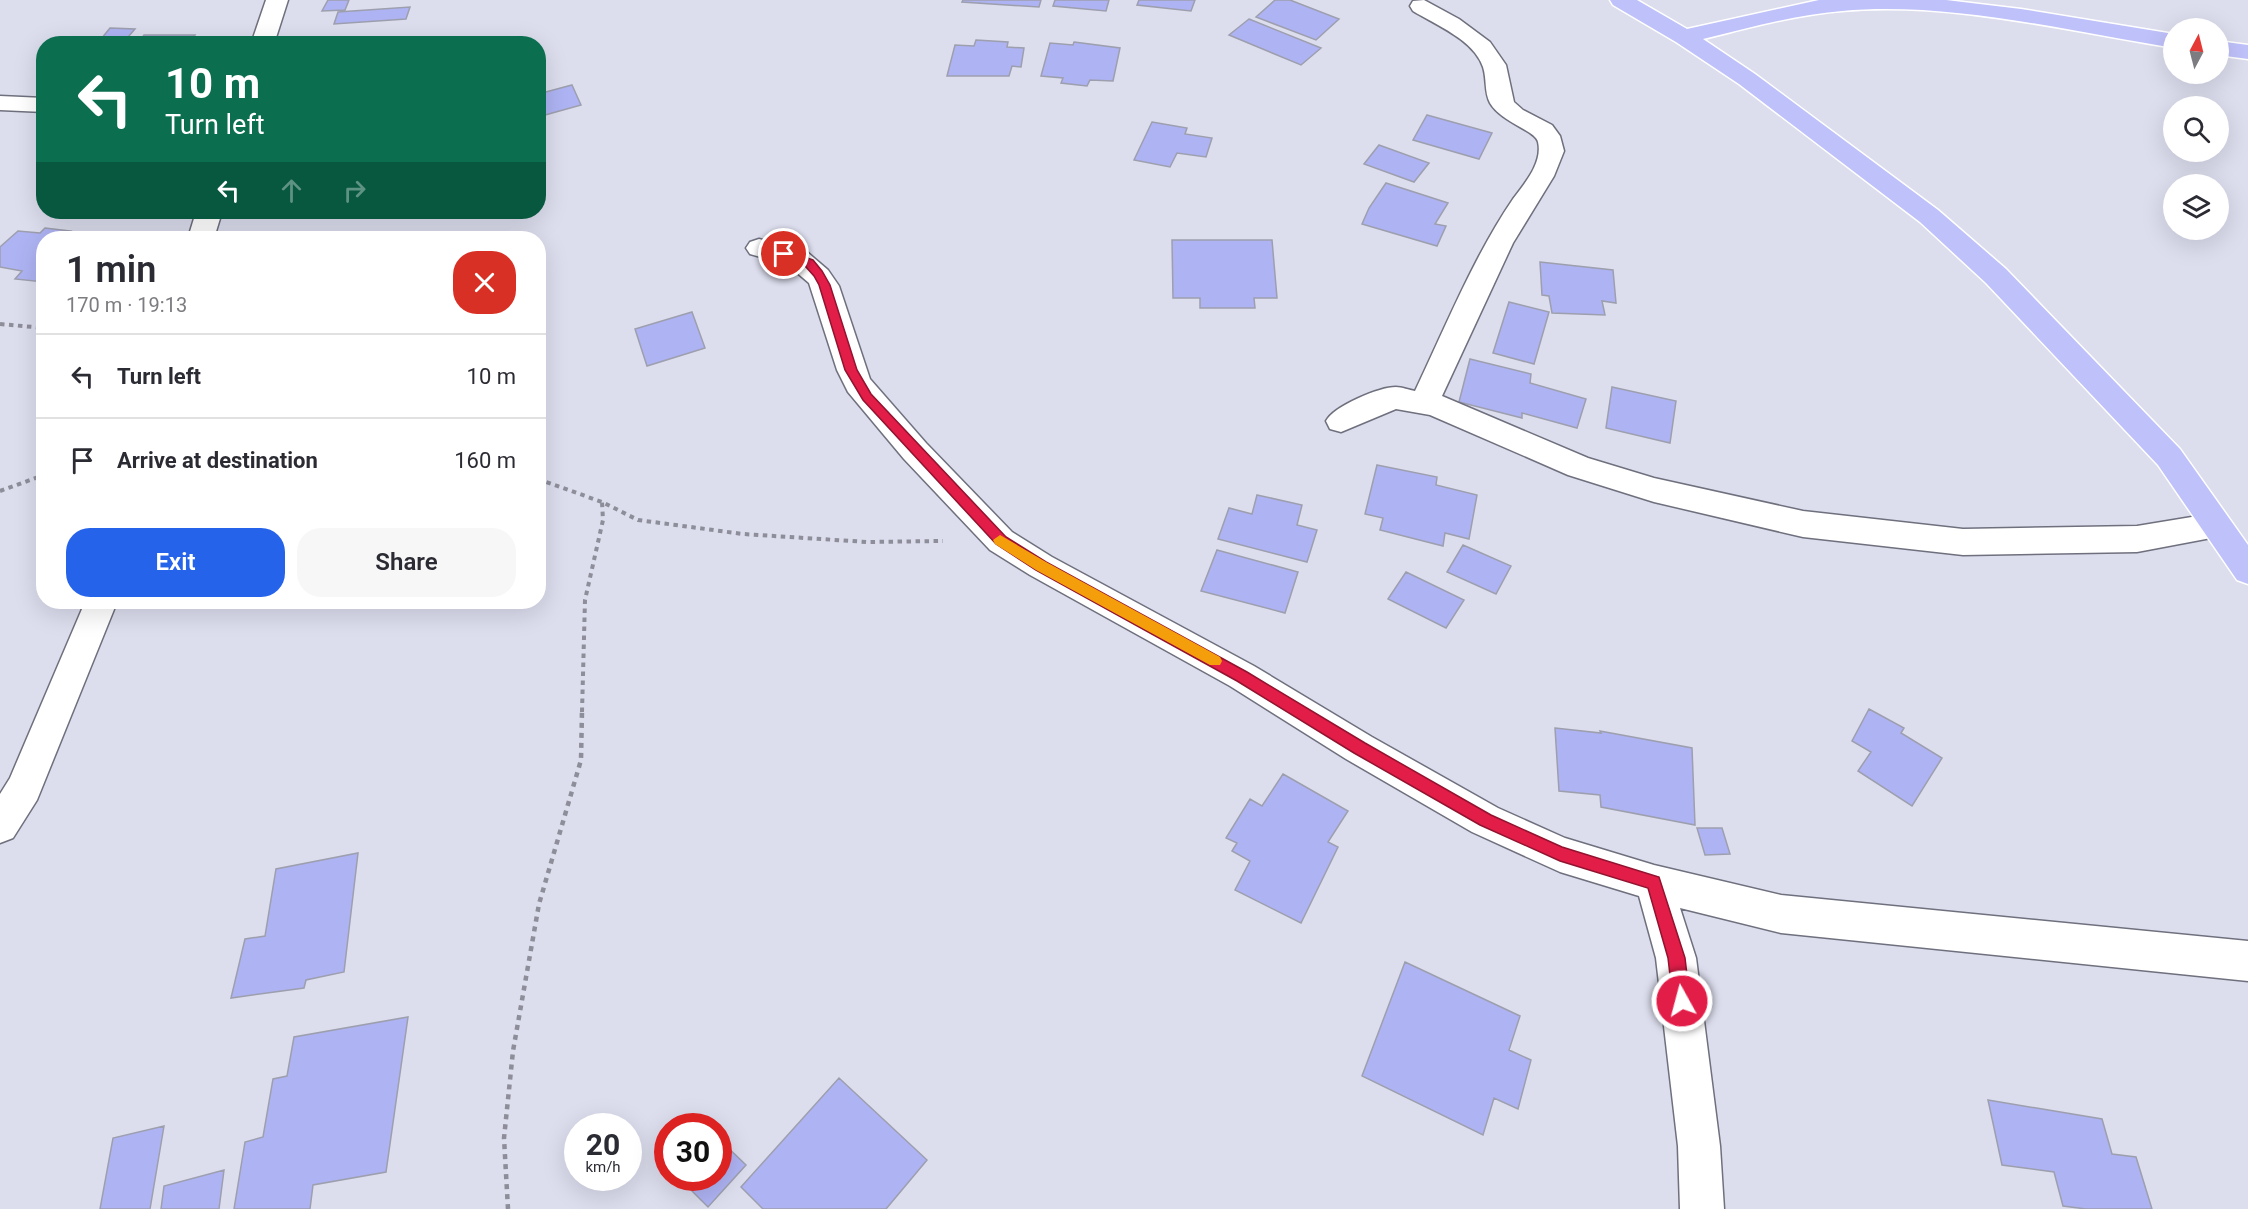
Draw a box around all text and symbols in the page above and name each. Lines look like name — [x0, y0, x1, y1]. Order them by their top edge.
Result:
north arrow — [2163, 18, 2229, 84]
map controls — [2163, 18, 2229, 240]
text: 10 m — [165, 59, 260, 108]
icon: left — [66, 60, 144, 138]
button: search — [2163, 96, 2229, 162]
text: Turn left — [165, 109, 265, 141]
icon: left — [212, 174, 245, 207]
icon: ahead — [275, 174, 308, 207]
icon: right — [338, 174, 371, 207]
button: layers — [2163, 174, 2229, 240]
pin — [758, 228, 809, 279]
icon: arrive — [767, 237, 800, 270]
text: 1 min — [66, 249, 156, 291]
button: close — [453, 251, 516, 314]
text: 170 m · 19:13 — [66, 293, 187, 317]
icon: left — [66, 360, 99, 393]
text: Turn left — [117, 364, 201, 389]
text: 10 m — [467, 364, 516, 389]
icon: arrive — [66, 444, 99, 477]
text: Arrive at destination — [117, 448, 318, 473]
text: 160 m — [454, 448, 516, 473]
button: Exit — [66, 528, 285, 597]
button: Share — [297, 528, 516, 597]
position arrow — [1650, 969, 1714, 1033]
speed limit sign: 30 — [654, 1113, 732, 1191]
text: 20 — [586, 1127, 620, 1162]
text: km/h — [585, 1158, 621, 1176]

